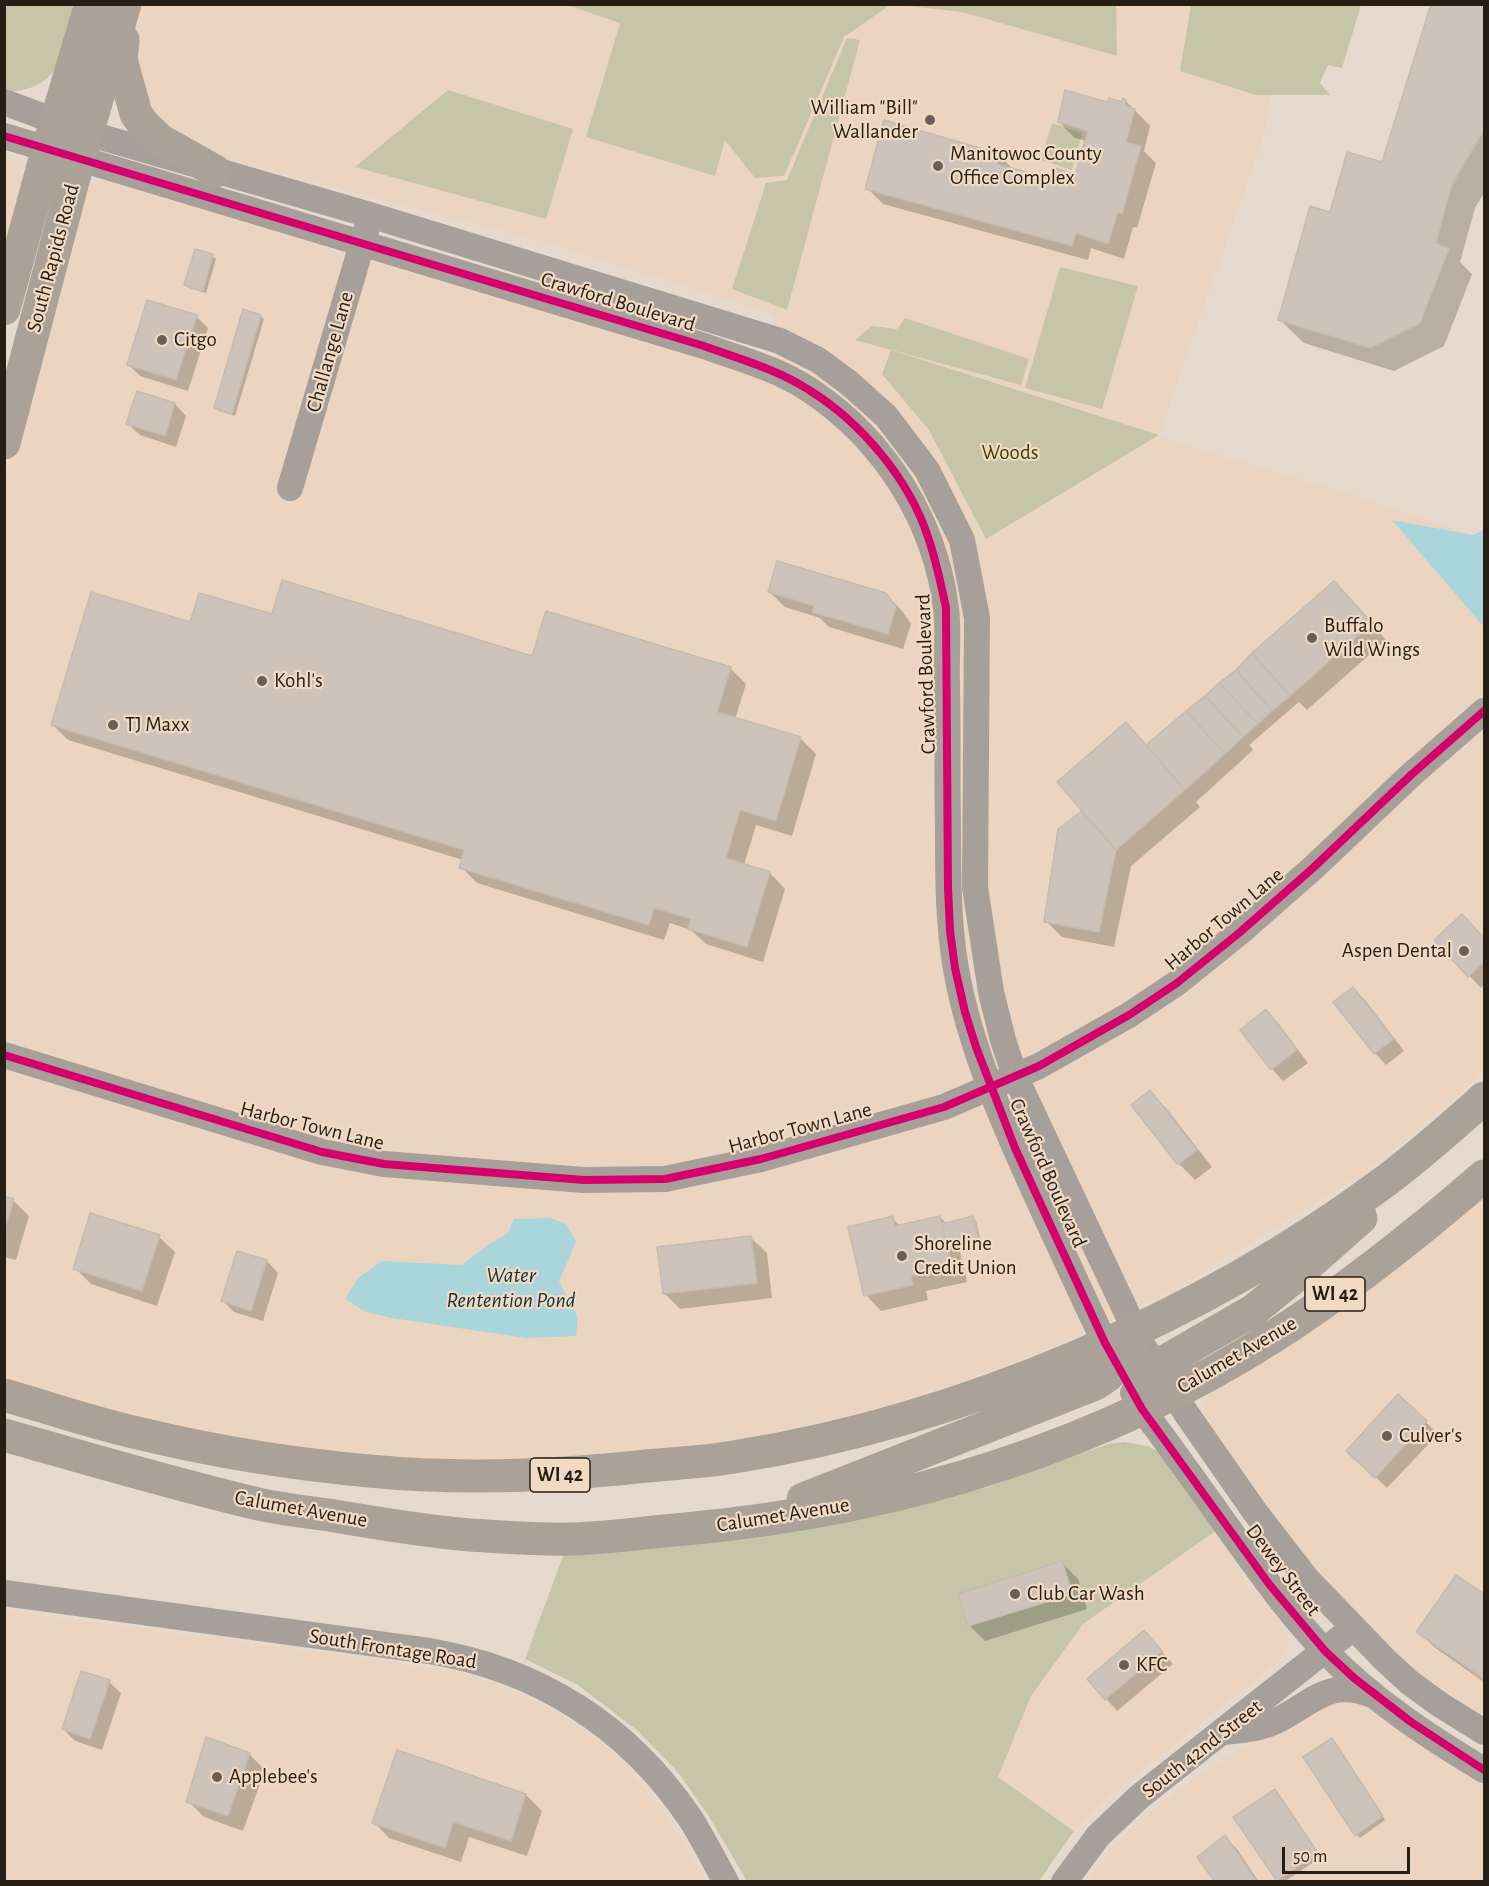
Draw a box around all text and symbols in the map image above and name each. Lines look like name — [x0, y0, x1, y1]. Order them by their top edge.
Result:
place label: William "Bill" Wallander — [810, 95, 918, 145]
marker: William "Bill" Wallander — [923, 113, 937, 127]
place label: Manitowoc County Office Complex — [950, 141, 1102, 191]
marker: Manitowoc County Office Complex — [931, 159, 945, 173]
street label: South Rapids Road — [21, 181, 85, 335]
street label: Crawford Boulevard — [538, 266, 698, 338]
street label: Challange Lane — [301, 289, 359, 415]
place label: Citgo — [174, 327, 217, 353]
marker: Citgo — [155, 333, 169, 347]
park label: Woods — [981, 440, 1039, 466]
street label: Crawford Boulevard — [911, 593, 941, 755]
place label: Buffalo Wild Wings — [1324, 613, 1420, 663]
marker: Buffalo Wild Wings — [1305, 631, 1319, 645]
place label: Kohl's — [274, 668, 323, 694]
marker: Kohl's — [255, 674, 269, 688]
place label: TJ Maxx — [125, 712, 190, 738]
marker: TJ Maxx — [106, 718, 120, 732]
street label: Harbor Town Lane — [1159, 862, 1289, 976]
place label: Aspen Dental — [1342, 938, 1452, 964]
marker: Aspen Dental — [1457, 944, 1471, 958]
street label: Crawford Boulevard — [1004, 1095, 1092, 1251]
street label: Harbor Town Lane — [237, 1096, 387, 1156]
street label: Harbor Town Lane — [725, 1097, 875, 1159]
place label: Shoreline Credit Union — [914, 1231, 1017, 1281]
marker: Shoreline Credit Union — [895, 1249, 909, 1263]
water label: Water Rentention Pond — [447, 1262, 575, 1314]
road number: WI 42 — [1305, 1277, 1365, 1311]
street label: Calumet Avenue — [1173, 1311, 1301, 1399]
place label: Culver's — [1399, 1423, 1462, 1449]
marker: Culver's — [1380, 1429, 1394, 1443]
road number: WI 42 — [530, 1458, 590, 1492]
street label: Calumet Avenue — [233, 1485, 369, 1533]
street label: Calumet Avenue — [715, 1492, 851, 1538]
street label: Dewey Street — [1240, 1519, 1326, 1621]
place label: Club Car Wash — [1027, 1581, 1145, 1607]
marker: Club Car Wash — [1008, 1587, 1022, 1601]
street label: South Frontage Road — [307, 1623, 479, 1675]
place label: KFC — [1136, 1652, 1167, 1678]
marker: KFC — [1117, 1658, 1131, 1672]
street label: South 42nd Street — [1137, 1694, 1267, 1804]
place label: Applebee's — [229, 1764, 318, 1790]
marker: Applebee's — [210, 1770, 224, 1784]
scale bar — [1285, 1835, 1412, 1873]
text: 50 m — [1293, 1848, 1327, 1866]

